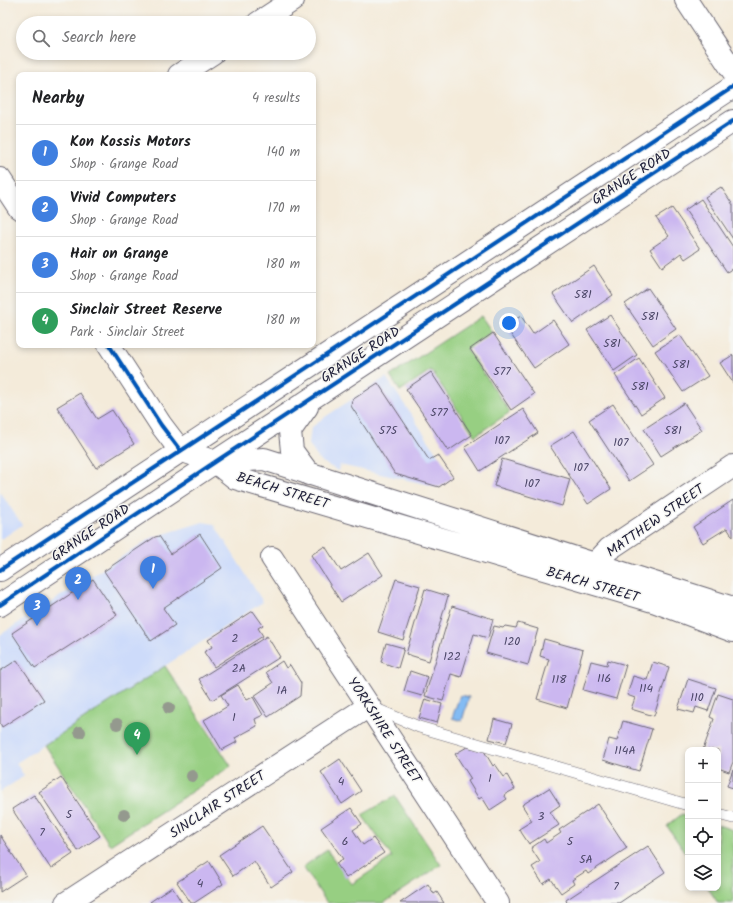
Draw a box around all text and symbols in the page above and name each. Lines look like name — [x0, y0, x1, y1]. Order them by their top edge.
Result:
search box — [16, 16, 316, 60]
text: Search here — [62, 26, 136, 50]
icon: search — [30, 27, 52, 49]
text: Nearby — [32, 85, 84, 112]
text: 4 results — [252, 88, 300, 109]
text: Kon Kossis Motors — [70, 130, 191, 154]
text: 1 — [43, 142, 47, 163]
text: 140 m — [267, 142, 300, 163]
street label: GRANGE ROAD — [587, 143, 676, 211]
text: Shop · Grange Road — [70, 154, 178, 175]
text: Vivid Computers — [70, 186, 176, 210]
text: 2 — [41, 198, 49, 219]
text: 170 m — [268, 198, 300, 219]
text: Shop · Grange Road — [70, 210, 178, 231]
text: Hair on Grange — [70, 242, 168, 266]
text: 3 — [41, 254, 49, 275]
text: 180 m — [266, 254, 300, 275]
text: Shop · Grange Road — [70, 266, 178, 287]
house number: 581 — [574, 285, 592, 304]
text: Sinclair Street Reserve — [70, 298, 222, 322]
house number: 581 — [641, 307, 659, 326]
text: 4 — [41, 310, 49, 331]
text: 180 m — [266, 310, 300, 331]
your location — [499, 313, 519, 333]
street label: GRANGE ROAD — [316, 321, 405, 389]
text: Park · Sinclair Street — [70, 322, 185, 343]
house number: 581 — [603, 334, 621, 353]
house number: 581 — [672, 355, 690, 374]
house number: 577 — [493, 362, 511, 381]
house number: 581 — [631, 377, 649, 396]
house number: 577 — [430, 403, 448, 422]
house number: 575 — [379, 421, 399, 440]
house number: 581 — [664, 421, 682, 440]
house number: 107 — [494, 431, 510, 450]
house number: 107 — [613, 433, 629, 452]
house number: 107 — [573, 458, 589, 477]
street label: BEACH STREET — [234, 466, 333, 516]
house number: 107 — [524, 474, 540, 493]
street label: MATTHEW STREET — [602, 478, 710, 563]
street label: GRANGE ROAD — [47, 498, 135, 568]
pin: 1 — [140, 556, 166, 589]
street label: BEACH STREET — [544, 561, 643, 609]
pin: 2 — [65, 567, 91, 600]
pin: 3 — [24, 593, 50, 626]
house number: 2 — [232, 629, 239, 648]
house number: 120 — [504, 632, 520, 651]
house number: 122 — [443, 647, 461, 666]
house number: 2A — [232, 659, 246, 678]
house number: 116 — [597, 669, 611, 688]
house number: 118 — [552, 670, 567, 689]
street label: YORKSHIRE STREET — [341, 673, 428, 789]
house number: 114 — [639, 679, 653, 698]
house number: 1A — [276, 681, 288, 700]
house number: 110 — [690, 688, 704, 707]
house number: 1 — [232, 708, 236, 727]
pin: 4 — [124, 722, 150, 755]
house number: 114A — [614, 741, 636, 760]
map controls — [685, 747, 721, 891]
button: + — [685, 747, 721, 783]
street label: SINCLAIR STREET — [165, 765, 271, 844]
house number: 1 — [488, 769, 492, 788]
house number: 4 — [338, 772, 345, 791]
button: − — [685, 783, 721, 819]
house number: 5 — [66, 805, 74, 824]
house number: 3 — [538, 807, 545, 826]
button: locate — [685, 819, 721, 855]
house number: 7 — [39, 823, 45, 842]
house number: 6 — [342, 832, 348, 851]
house number: 5 — [567, 832, 575, 851]
house number: 5A — [579, 850, 593, 869]
button: layers — [685, 855, 721, 891]
house number: 4 — [197, 874, 204, 893]
house number: 7 — [613, 877, 619, 896]

